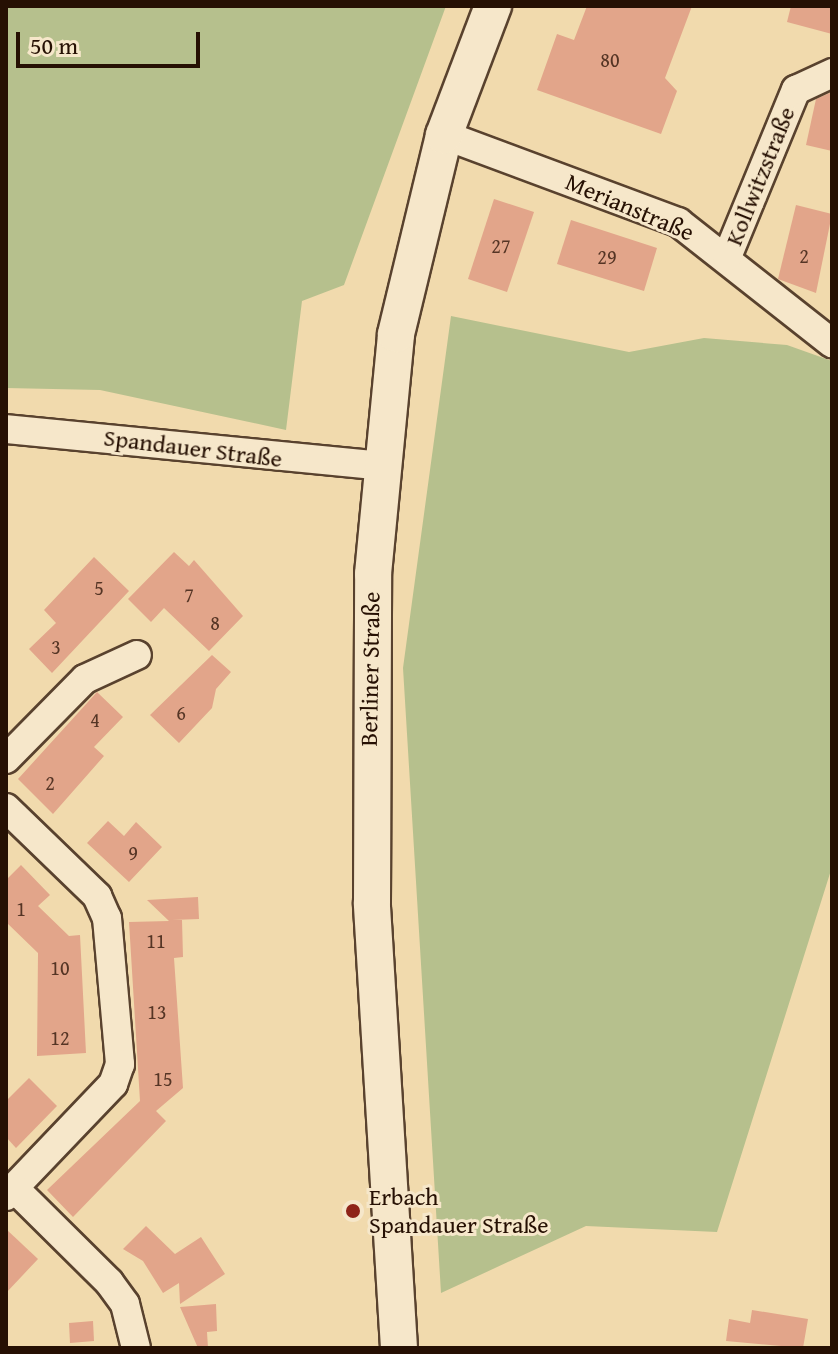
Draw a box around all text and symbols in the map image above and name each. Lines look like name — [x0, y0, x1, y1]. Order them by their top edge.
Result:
scale bar — [20, 16, 204, 66]
text: 50 m — [30, 28, 78, 63]
house number: 80 — [600, 47, 620, 71]
street label: Kollwitzstraße — [719, 102, 801, 250]
street label: Merianstraße — [561, 167, 699, 247]
house number: 27 — [491, 233, 511, 257]
house number: 2 — [799, 243, 809, 267]
house number: 29 — [597, 244, 617, 268]
street label: Spandauer Straße — [102, 423, 284, 473]
house number: 5 — [94, 575, 104, 599]
house number: 7 — [184, 582, 194, 606]
street label: Berliner Straße — [354, 591, 386, 747]
house number: 8 — [210, 610, 220, 634]
house number: 3 — [51, 634, 61, 658]
house number: 6 — [176, 700, 186, 724]
house number: 4 — [90, 707, 100, 731]
house number: 2 — [45, 770, 55, 794]
house number: 9 — [128, 840, 138, 864]
house number: 1 — [16, 896, 26, 920]
house number: 11 — [146, 928, 166, 952]
house number: 10 — [50, 955, 70, 979]
house number: 13 — [147, 999, 167, 1023]
house number: 12 — [50, 1025, 70, 1049]
house number: 15 — [153, 1066, 173, 1090]
place label: Erbach Spandauer Straße — [369, 1183, 549, 1239]
marker: Erbach Spandauer Straße — [344, 1202, 362, 1220]

